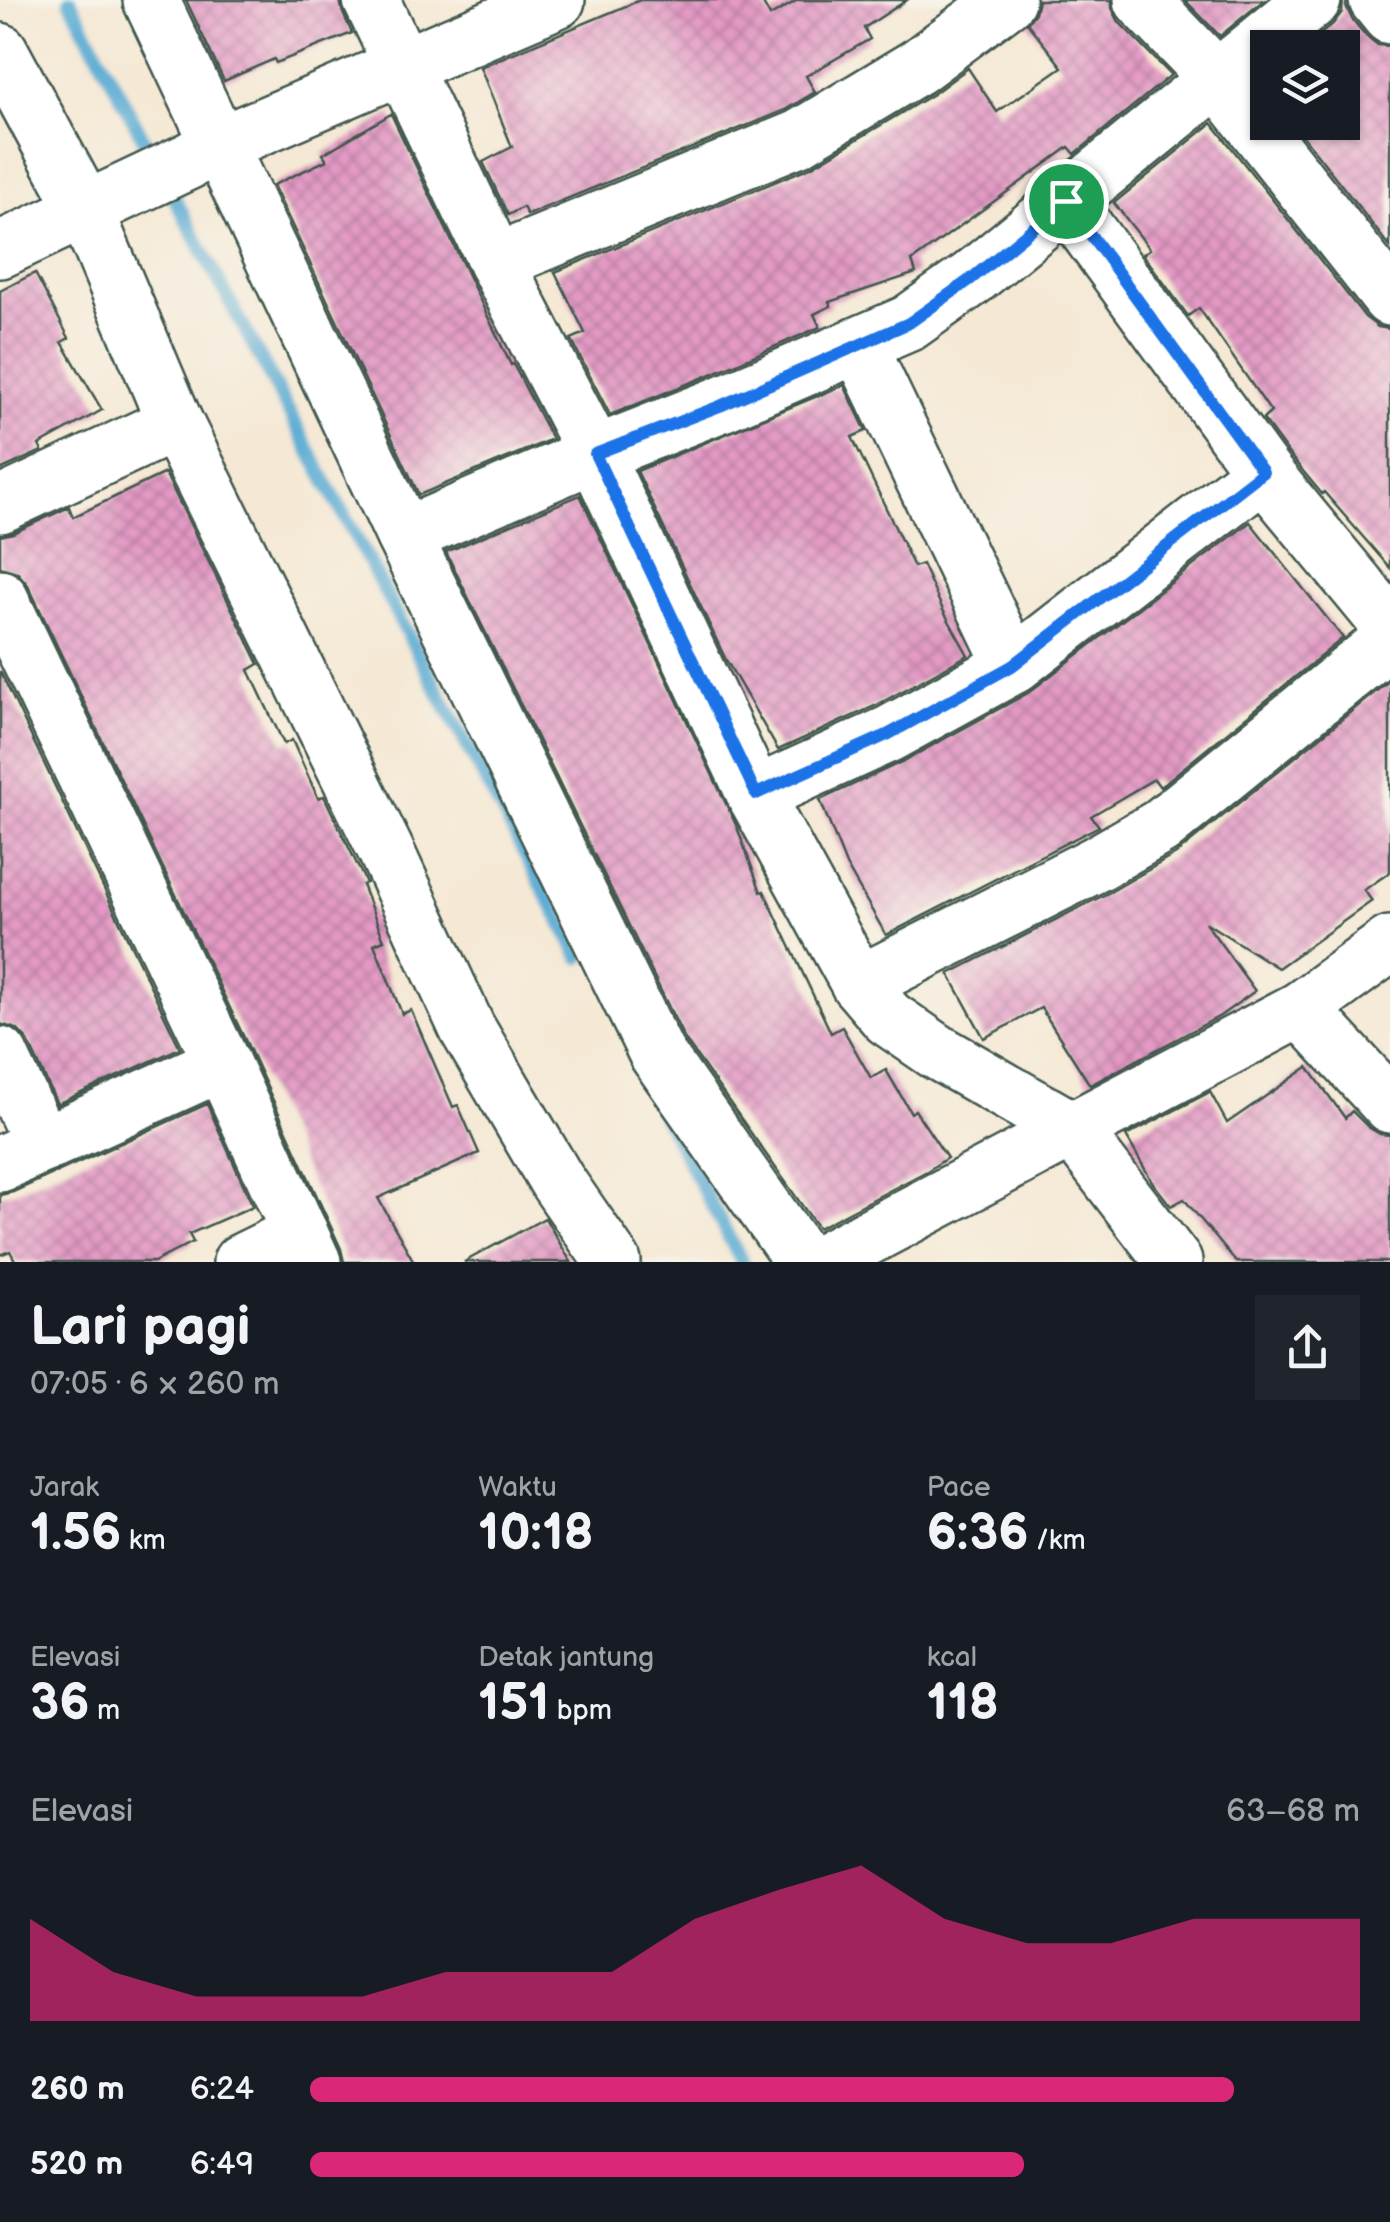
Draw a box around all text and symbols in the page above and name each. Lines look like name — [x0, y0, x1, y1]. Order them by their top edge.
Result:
map controls — [1250, 30, 1360, 140]
button: layers — [1250, 30, 1360, 140]
pin — [1024, 159, 1109, 244]
icon: arrive — [1039, 174, 1094, 229]
text: Lari pagi — [30, 1294, 250, 1361]
button: share — [1255, 1295, 1360, 1400]
text: 07:05 · 6 × 260 m — [30, 1365, 279, 1404]
text: Jarak — [30, 1471, 99, 1504]
text: Waktu — [478, 1471, 557, 1504]
text: Pace — [927, 1471, 991, 1504]
text: 1.56 — [30, 1504, 121, 1564]
text: 10:18 — [478, 1504, 594, 1564]
text: 6:36 — [927, 1504, 1028, 1564]
text: km — [121, 1524, 166, 1557]
text: /km — [1028, 1524, 1086, 1557]
text: Elevasi — [30, 1641, 120, 1674]
text: Detak jantung — [478, 1641, 654, 1674]
text: kcal — [927, 1641, 977, 1674]
text: 36 — [30, 1674, 90, 1734]
text: 151 — [478, 1674, 549, 1734]
text: 118 — [927, 1674, 999, 1734]
text: m — [90, 1694, 120, 1727]
text: bpm — [549, 1694, 612, 1727]
text: Elevasi — [30, 1792, 133, 1831]
text: 63–68 m — [1226, 1792, 1360, 1831]
text: 260 m — [30, 2070, 124, 2109]
text: 6:24 — [190, 2070, 254, 2109]
text: 520 m — [30, 2145, 123, 2184]
text: 6:49 — [190, 2145, 254, 2184]

